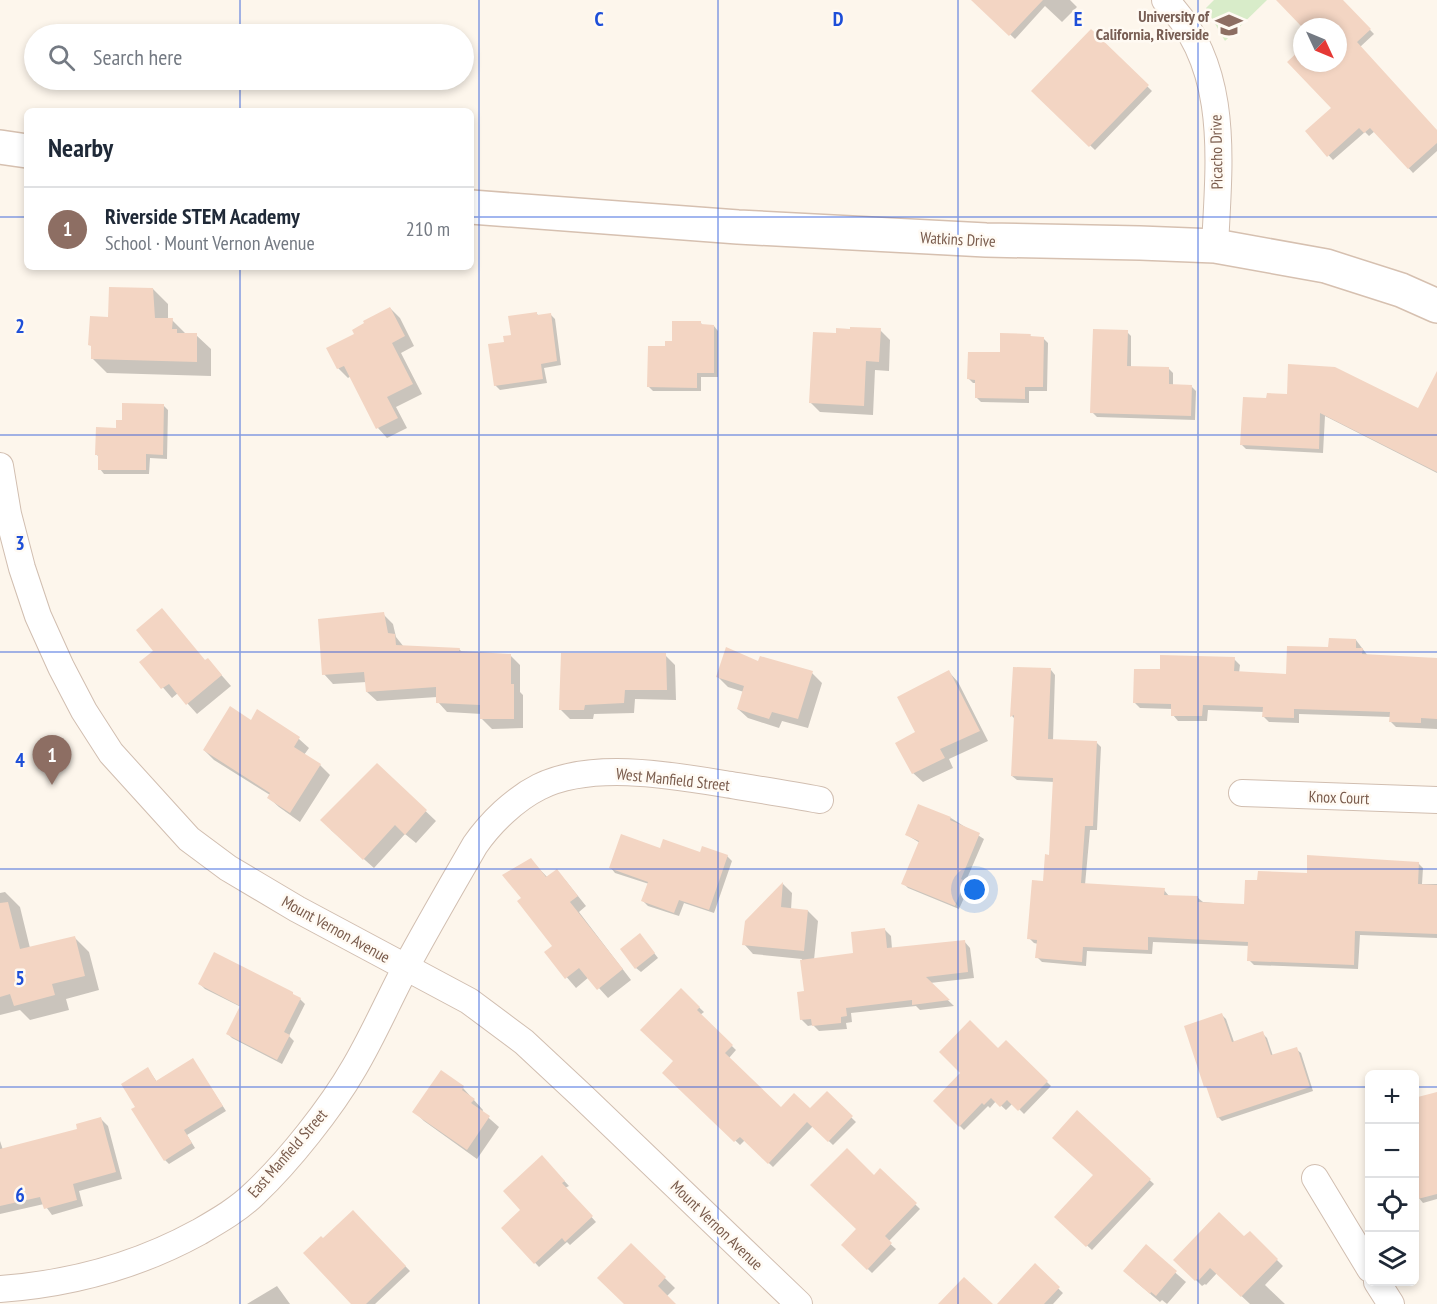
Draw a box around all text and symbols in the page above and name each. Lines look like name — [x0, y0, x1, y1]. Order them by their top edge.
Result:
text: C — [594, 6, 604, 32]
text: D — [833, 6, 844, 32]
text: E — [1074, 6, 1082, 32]
place label: University of California, Riverside — [1096, 6, 1210, 44]
school or university icon: University of California, Riverside — [1214, 10, 1244, 40]
north arrow — [1293, 18, 1347, 72]
search box — [24, 24, 474, 90]
icon: search — [45, 41, 78, 74]
text: Search here — [93, 43, 182, 71]
street label: Picacho Drive — [1205, 114, 1227, 190]
text: Nearby — [48, 131, 113, 164]
text: Riverside STEM Academy — [105, 202, 300, 230]
text: 1 — [63, 216, 72, 242]
text: 210 m — [406, 216, 450, 242]
street label: Watkins Drive — [920, 227, 996, 251]
text: School · Mount Vernon Avenue — [105, 230, 315, 256]
text: 2 — [15, 313, 25, 339]
text: 3 — [15, 530, 25, 556]
pin: 1 — [32, 736, 72, 785]
text: 4 — [15, 747, 25, 773]
street label: West Manfield Street — [615, 763, 732, 795]
street label: Knox Court — [1308, 786, 1370, 808]
your location — [960, 875, 989, 904]
street label: Mount Vernon Avenue — [278, 891, 394, 967]
text: 5 — [15, 965, 25, 991]
map controls — [1365, 1070, 1419, 1286]
button: + — [1365, 1070, 1419, 1124]
street label: East Manfield Street — [243, 1104, 331, 1201]
button: − — [1365, 1124, 1419, 1178]
street label: Mount Vernon Avenue — [667, 1176, 767, 1274]
button: locate — [1365, 1178, 1419, 1232]
text: 6 — [15, 1182, 25, 1208]
button: layers — [1365, 1232, 1419, 1286]

